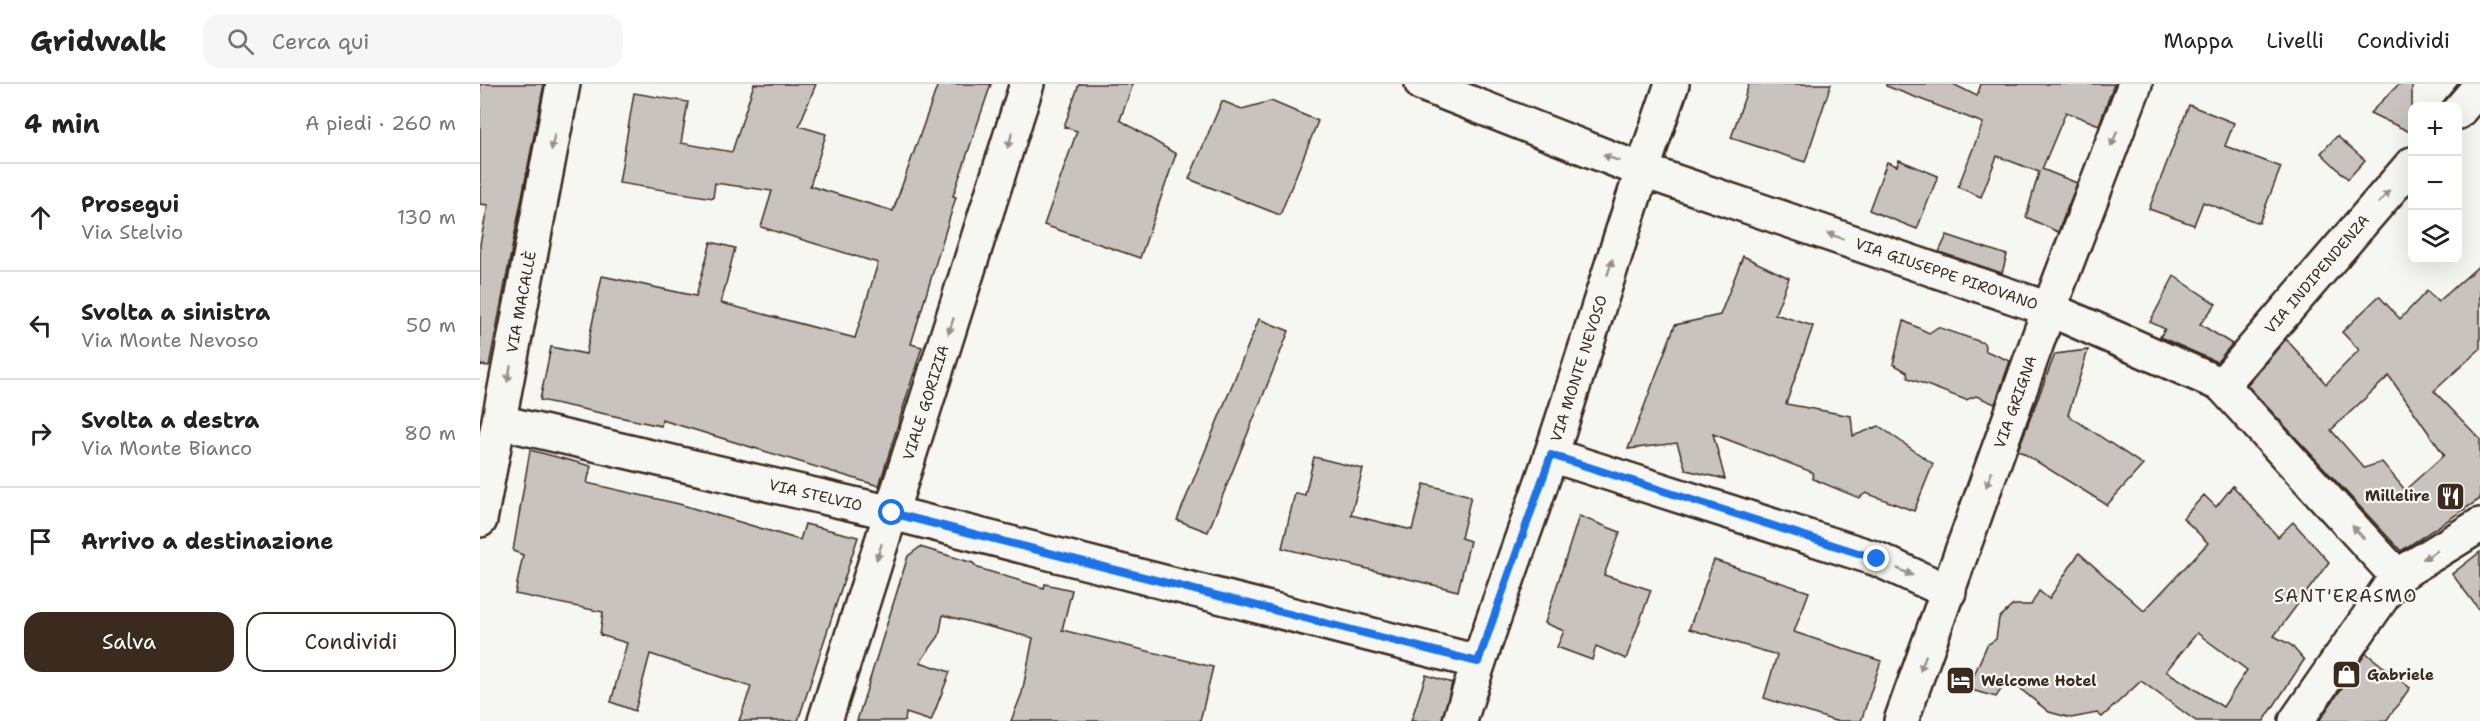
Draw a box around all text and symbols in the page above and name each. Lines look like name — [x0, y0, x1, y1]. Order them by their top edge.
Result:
search box — [203, 14, 623, 68]
text: Gridwalk — [30, 22, 167, 60]
icon: search — [224, 25, 257, 58]
text: Cerca qui — [272, 27, 370, 56]
text: Mappa — [2163, 27, 2233, 55]
text: Livelli — [2266, 27, 2324, 55]
text: Condividi — [2357, 27, 2450, 55]
map controls — [2408, 102, 2462, 264]
button: + — [2408, 102, 2462, 156]
text: 4 min — [24, 106, 100, 141]
text: A piedi · 260 m — [305, 110, 456, 136]
one-way arrow — [2109, 130, 2119, 148]
one-way arrow — [1004, 131, 1014, 149]
one-way arrow — [548, 132, 557, 151]
one-way arrow — [1602, 153, 1620, 162]
button: − — [2408, 156, 2462, 210]
text: Prosegui — [81, 190, 179, 219]
one-way arrow — [2377, 190, 2390, 205]
icon: ahead — [24, 201, 57, 234]
text: 130 m — [397, 204, 456, 230]
street label: VIA INDIPENDENZA — [2260, 210, 2374, 338]
button: layers — [2408, 210, 2462, 264]
text: Via Stelvio — [81, 219, 183, 245]
one-way arrow — [1825, 231, 1843, 240]
street label: VIA GIUSEPPE PIROVANO — [1852, 234, 2041, 315]
street label: VIA MACALLÈ — [502, 249, 541, 355]
one-way arrow — [1606, 258, 1616, 276]
street label: VIA MONTE NEVOSO — [1546, 293, 1612, 445]
text: Svolta a sinistra — [81, 298, 270, 327]
icon: left — [24, 309, 57, 342]
text: 50 m — [406, 312, 456, 338]
one-way arrow — [946, 317, 955, 335]
text: Via Monte Nevoso — [81, 327, 259, 353]
street label: VIALE GORIZIA — [898, 342, 954, 463]
street label: VIA GRIGNA — [1990, 353, 2041, 451]
one-way arrow — [504, 365, 513, 384]
text: Svolta a destra — [81, 406, 259, 435]
icon: right — [24, 417, 57, 450]
text: 80 m — [404, 420, 456, 446]
text: Via Monte Bianco — [81, 435, 252, 461]
one-way arrow — [1983, 470, 1993, 488]
street label: VIA STELVIO — [767, 475, 864, 516]
restaurant icon: Millelire — [2435, 480, 2467, 512]
place label: Millelire — [2365, 486, 2430, 506]
route start — [878, 499, 904, 525]
icon: arrive — [24, 525, 57, 558]
one-way arrow — [2351, 525, 2365, 540]
text: Arrivo a destinazione — [81, 527, 333, 556]
one-way arrow — [874, 543, 884, 561]
route end — [1863, 545, 1889, 571]
one-way arrow — [2422, 550, 2438, 561]
one-way arrow — [1897, 567, 1914, 576]
district label: SANT'ERASMO — [2274, 584, 2418, 608]
button: Salva — [24, 612, 234, 672]
button: Condividi — [246, 612, 456, 672]
one-way arrow — [1917, 654, 1927, 672]
shop icon: Gabriele — [2330, 659, 2362, 691]
hotel icon: Welcome Hotel — [1944, 665, 1976, 697]
place label: Gabriele — [2367, 665, 2434, 685]
place label: Welcome Hotel — [1981, 671, 2097, 691]

